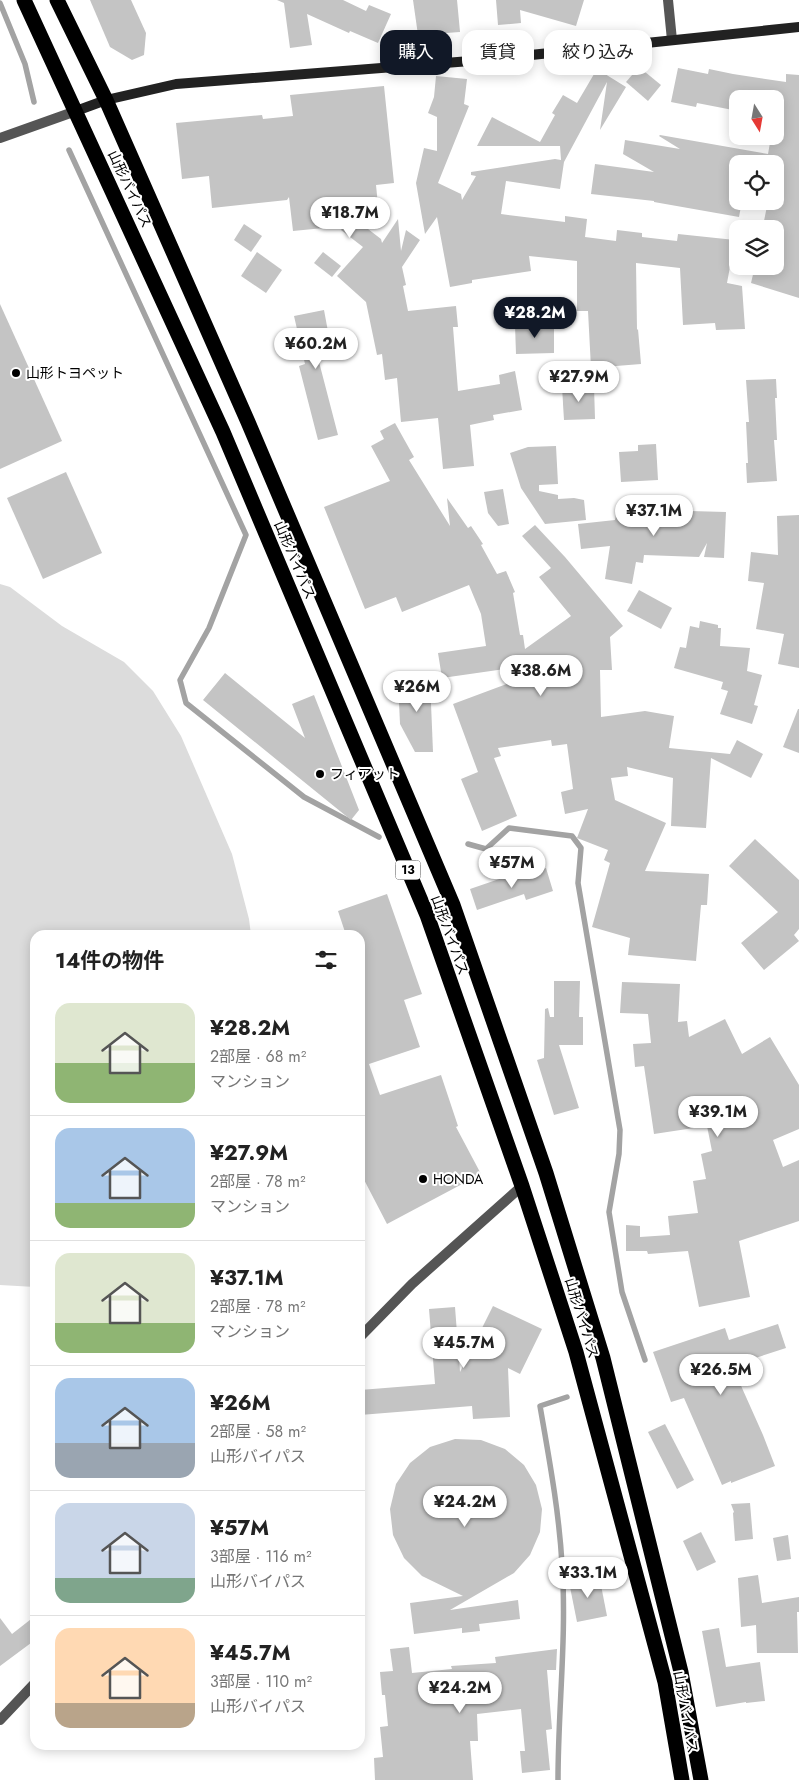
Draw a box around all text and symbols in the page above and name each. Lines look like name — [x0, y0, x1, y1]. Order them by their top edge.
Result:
chip: 購入 — [380, 30, 452, 75]
chip: 賃貸 — [462, 30, 534, 75]
chip: 絞り込み — [544, 30, 652, 75]
north arrow — [729, 90, 784, 145]
map controls — [729, 90, 784, 275]
street label: 山形バイパス — [103, 147, 157, 231]
button: locate — [729, 155, 784, 210]
pin: ¥18.7M — [309, 196, 391, 239]
text: ¥18.7M — [321, 201, 379, 224]
button: layers — [729, 220, 784, 275]
pin: ¥28.2M — [494, 296, 576, 339]
text: ¥28.2M — [505, 301, 565, 324]
pin: ¥60.2M — [275, 328, 357, 370]
text: ¥60.2M — [285, 332, 347, 355]
pin: ¥27.9M — [538, 360, 620, 403]
place label: 山形トヨペット — [26, 363, 124, 383]
text: ¥27.9M — [549, 365, 609, 388]
marker: 山形トヨペット — [10, 367, 22, 379]
pin: ¥37.1M — [613, 494, 695, 537]
text: ¥37.1M — [626, 499, 682, 522]
street label: 山形バイパス — [269, 518, 321, 602]
pin: ¥38.6M — [500, 654, 582, 697]
text: ¥38.6M — [511, 659, 571, 682]
pin: ¥26M — [387, 670, 447, 713]
text: ¥26M — [394, 675, 440, 698]
place label: フィアット — [330, 764, 400, 784]
marker: フィアット — [314, 768, 326, 780]
pin: ¥57M — [482, 846, 542, 889]
text: ¥57M — [490, 851, 534, 874]
road number: 13 — [396, 860, 420, 880]
street label: 山形バイパス — [426, 892, 474, 978]
text: 14件の物件 — [55, 946, 164, 976]
icon: filters — [312, 946, 340, 974]
text: ¥28.2M — [210, 1013, 290, 1043]
icon: home — [95, 1023, 155, 1083]
text: 2部屋 · 68 m² — [210, 1045, 306, 1068]
text: マンション — [210, 1070, 290, 1093]
pin: ¥39.1M — [677, 1096, 759, 1138]
text: ¥39.1M — [689, 1100, 747, 1123]
text: ¥27.9M — [210, 1138, 288, 1168]
icon: home — [95, 1148, 155, 1208]
place label: HONDA — [433, 1169, 484, 1189]
text: 2部屋 · 78 m² — [210, 1170, 305, 1193]
marker: HONDA — [417, 1173, 429, 1185]
text: マンション — [210, 1195, 290, 1218]
text: ¥37.1M — [210, 1263, 284, 1293]
icon: home — [95, 1273, 155, 1333]
street label: 山形バイパス — [560, 1275, 604, 1361]
text: 2部屋 · 78 m² — [210, 1295, 305, 1318]
text: マンション — [210, 1320, 290, 1343]
pin: ¥45.7M — [423, 1326, 505, 1369]
text: ¥45.7M — [433, 1331, 495, 1354]
pin: ¥26.5M — [680, 1354, 762, 1396]
text: ¥26.5M — [690, 1358, 752, 1381]
text: ¥26M — [210, 1388, 271, 1418]
icon: home — [95, 1398, 155, 1458]
text: 2部屋 · 58 m² — [210, 1420, 306, 1443]
text: 山形バイパス — [210, 1445, 306, 1468]
pin: ¥24.2M — [424, 1486, 506, 1528]
text: ¥24.2M — [434, 1490, 496, 1513]
text: ¥57M — [210, 1513, 269, 1543]
icon: home — [95, 1523, 155, 1583]
text: 3部屋 · 116 m² — [210, 1545, 312, 1568]
pin: ¥33.1M — [547, 1556, 629, 1599]
text: ¥33.1M — [559, 1561, 617, 1584]
text: 山形バイパス — [210, 1570, 306, 1593]
text: ¥45.7M — [210, 1638, 290, 1668]
icon: home — [95, 1648, 155, 1708]
street label: 山形バイパス — [669, 1669, 703, 1755]
text: 3部屋 · 110 m² — [210, 1670, 312, 1693]
pin: ¥24.2M — [419, 1672, 501, 1714]
text: ¥24.2M — [429, 1676, 491, 1699]
text: 山形バイパス — [210, 1695, 306, 1718]

